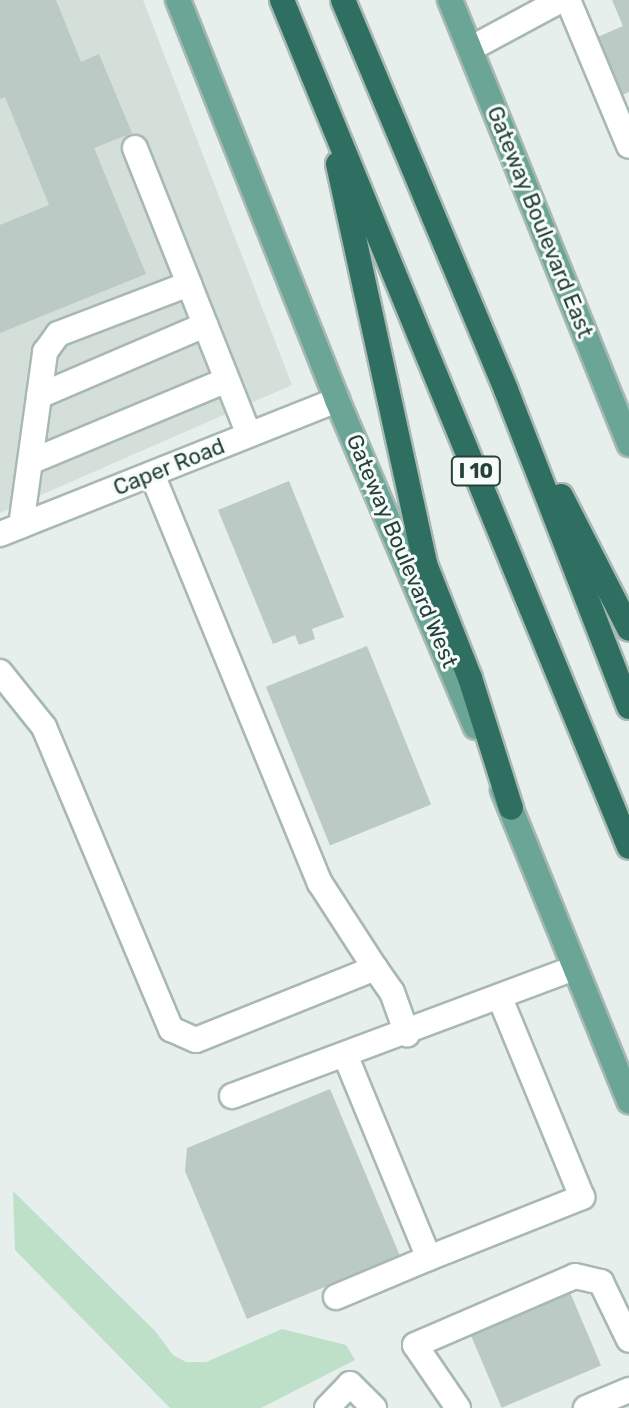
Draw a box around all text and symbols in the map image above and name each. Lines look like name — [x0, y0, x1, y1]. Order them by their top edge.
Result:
street label: Gateway Boulevard East — [481, 102, 599, 342]
street label: Gateway Boulevard West — [341, 430, 463, 672]
street label: Caper Road — [109, 433, 229, 501]
road number: I 10 — [450, 455, 502, 487]

